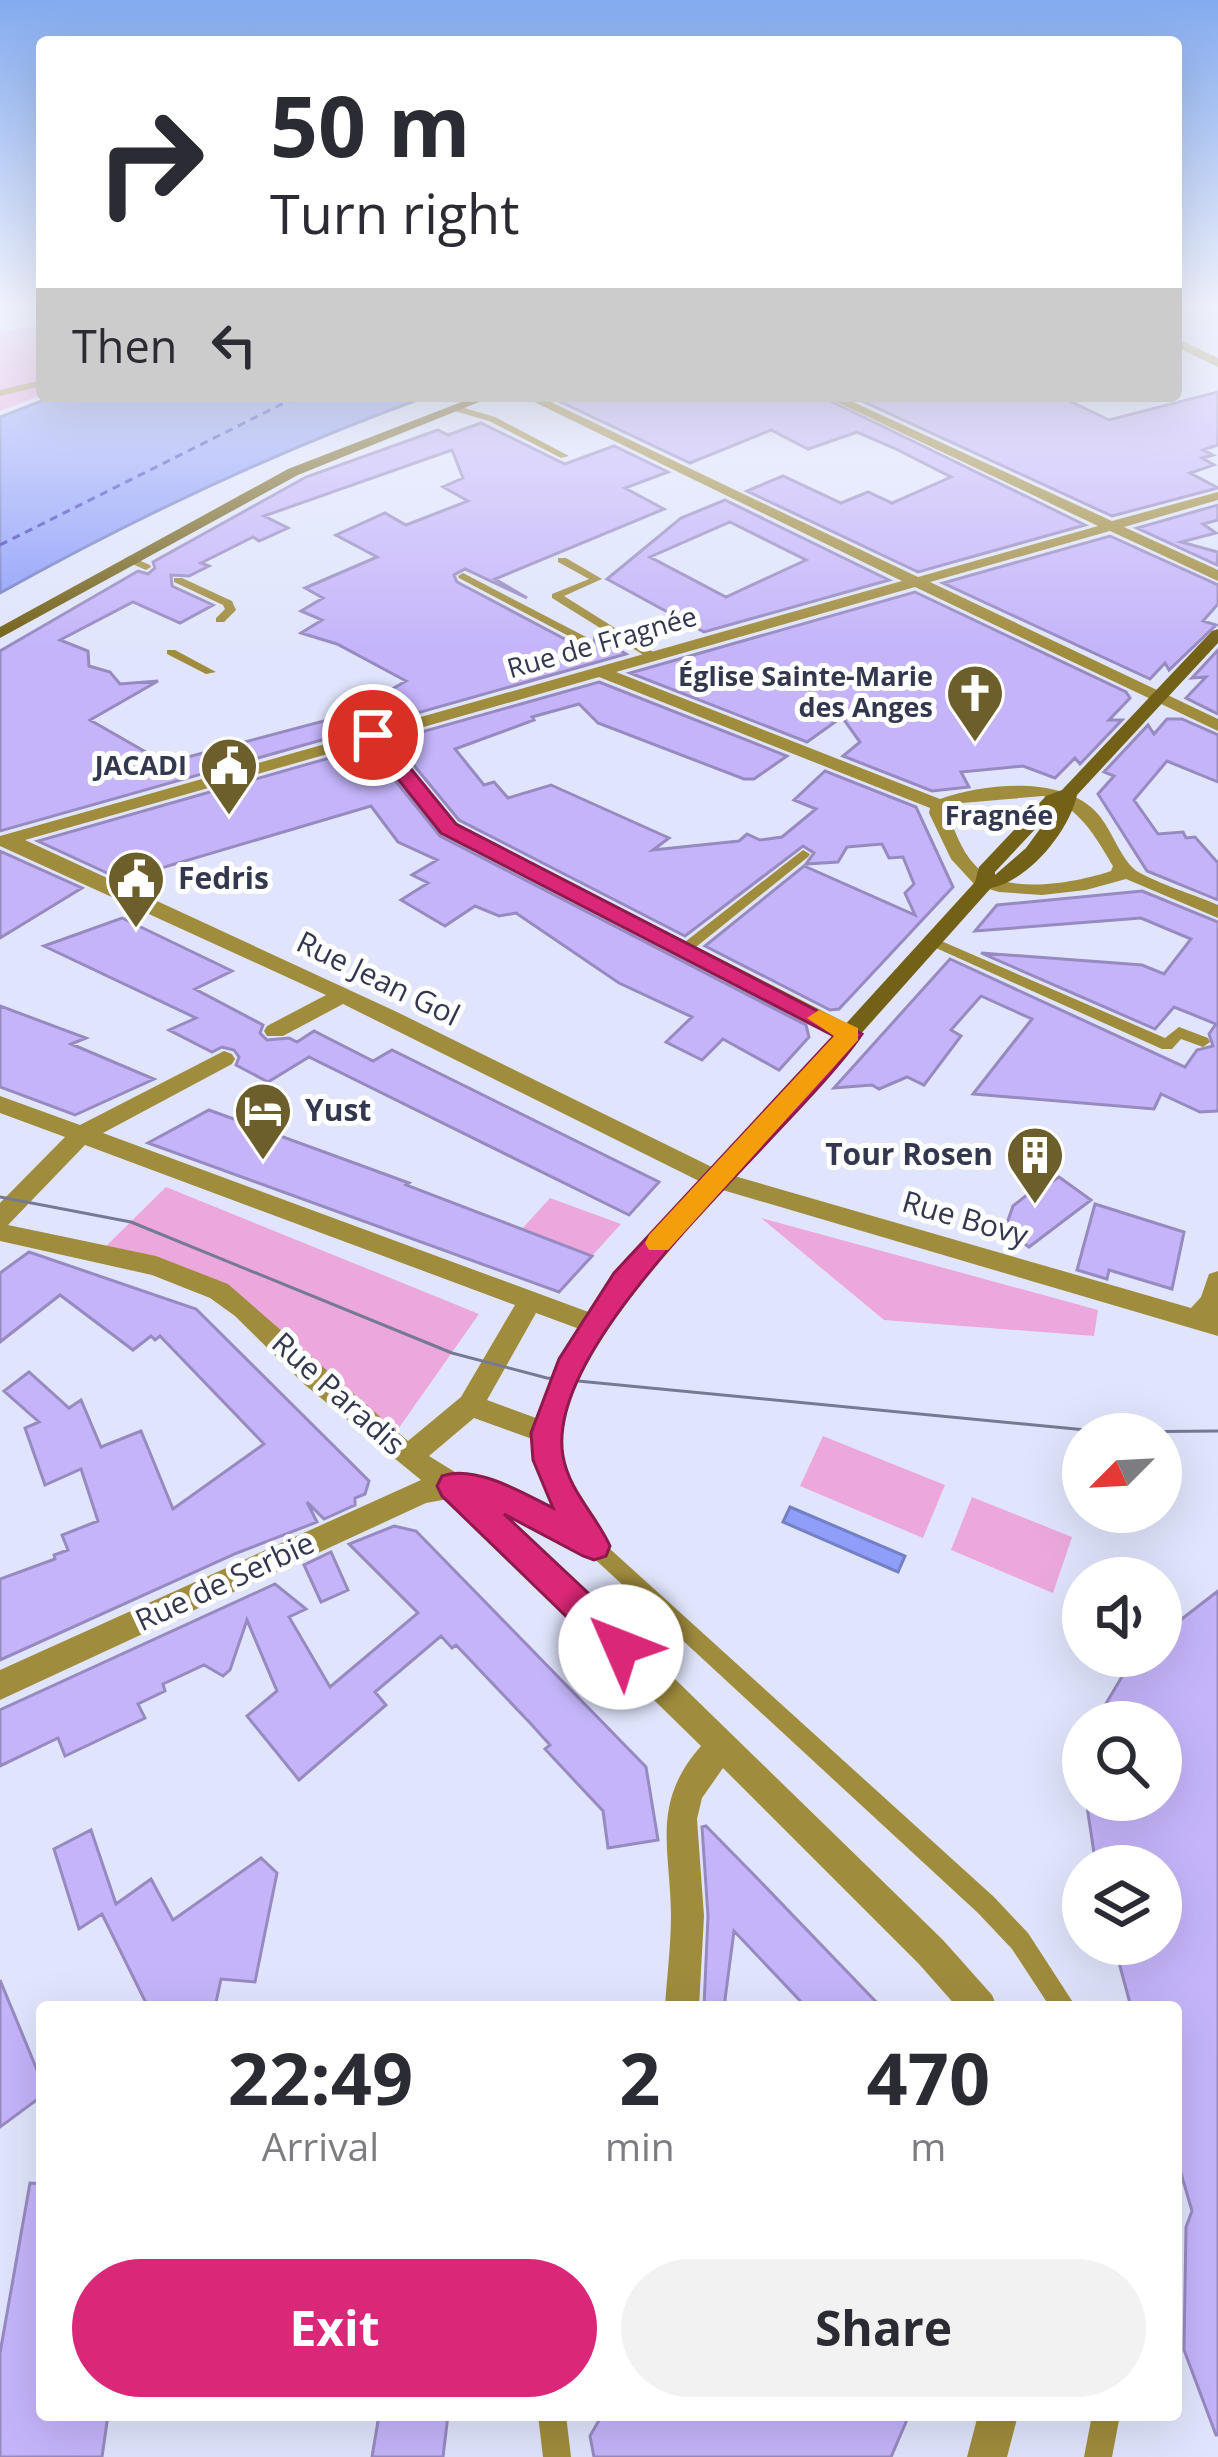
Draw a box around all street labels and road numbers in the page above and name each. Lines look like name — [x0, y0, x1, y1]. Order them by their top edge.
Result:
street label: Rue de Fragnée — [502, 597, 701, 686]
street label: Rue Jean Gol — [290, 920, 467, 1035]
street label: Rue Bovy — [898, 1180, 1034, 1255]
street label: Rue Paradis — [264, 1322, 414, 1463]
street label: Rue de Serbie — [128, 1521, 320, 1640]

